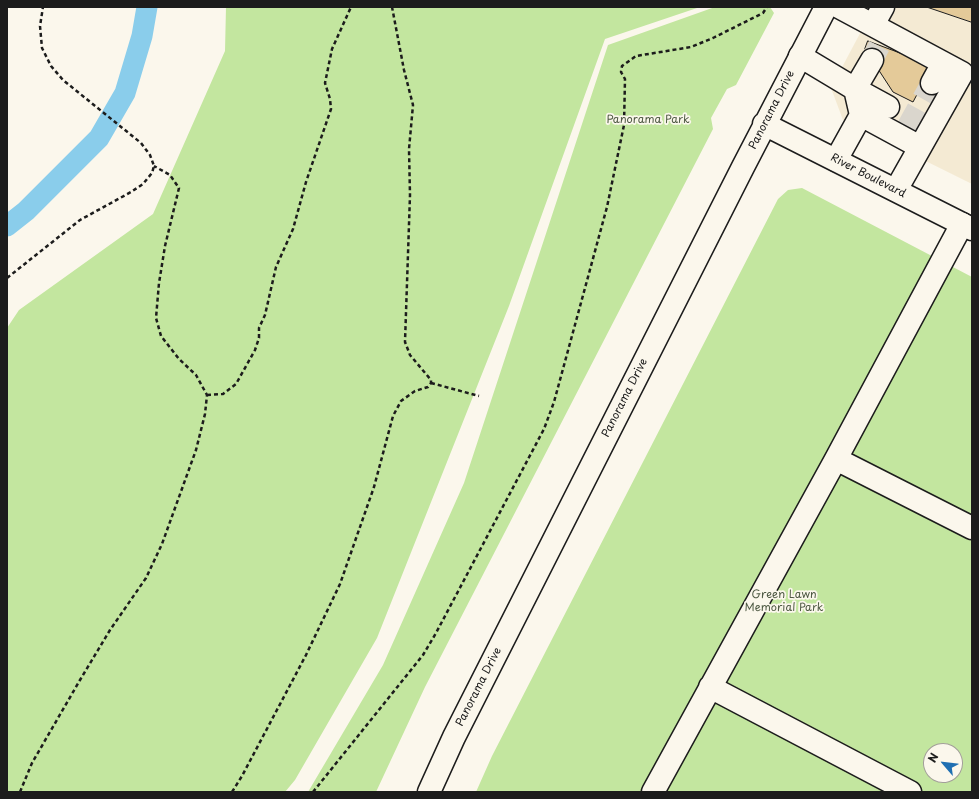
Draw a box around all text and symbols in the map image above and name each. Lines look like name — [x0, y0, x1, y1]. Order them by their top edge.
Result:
street label: Panorama Drive — [746, 68, 798, 152]
park label: Panorama Park — [606, 113, 690, 127]
street label: River Boulevard — [828, 151, 908, 201]
street label: Panorama Drive — [599, 356, 651, 440]
park label: Green Lawn Memorial Park — [744, 588, 824, 614]
street label: Panorama Drive — [453, 645, 505, 729]
north arrow — [923, 743, 963, 783]
text: N — [923, 750, 942, 765]

